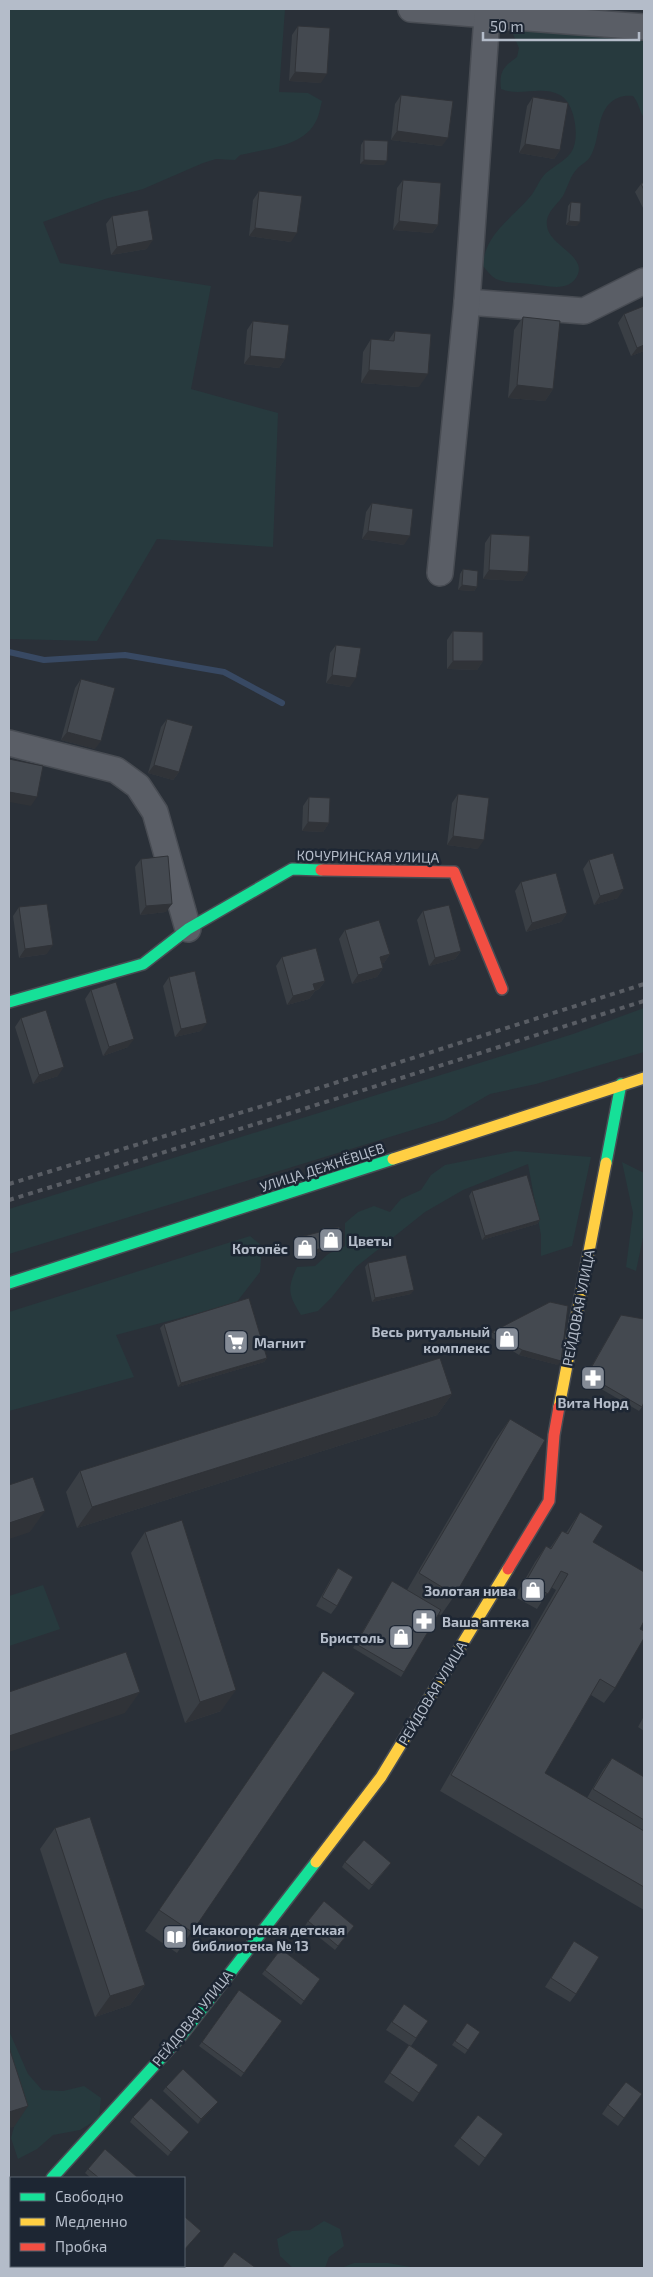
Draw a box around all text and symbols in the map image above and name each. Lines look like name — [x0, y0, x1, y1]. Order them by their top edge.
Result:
scale bar — [483, 10, 639, 42]
text: 50 m — [490, 17, 524, 35]
street label: КОЧУРИНСКАЯ УЛИЦА — [296, 846, 440, 866]
street label: УЛИЦА ДЕЖНЁВЦЕВ — [258, 1139, 386, 1195]
shop icon: Цветы — [318, 1227, 344, 1253]
place label: Цветы — [348, 1232, 392, 1249]
shop icon: Котопёс — [292, 1235, 318, 1261]
place label: Котопёс — [232, 1240, 288, 1257]
street label: РЕЙДОВАЯ УЛИЦА — [558, 1248, 598, 1368]
place label: Весь ритуальный комплекс — [372, 1323, 490, 1356]
shop icon: Весь ритуальный комплекс — [494, 1326, 520, 1352]
supermarket icon: Магнит — [223, 1329, 249, 1355]
place label: Магнит — [254, 1334, 306, 1351]
pharmacy icon: Вита Норд — [580, 1365, 606, 1391]
place label: Вита Норд — [557, 1394, 629, 1411]
shop icon: Золотая нива — [520, 1577, 546, 1603]
place label: Золотая нива — [424, 1582, 516, 1599]
pharmacy icon: Ваша аптека — [411, 1608, 437, 1634]
place label: Ваша аптека — [442, 1613, 529, 1630]
shop icon: Бристоль — [388, 1624, 414, 1650]
place label: Бристоль — [320, 1629, 384, 1646]
street label: РЕЙДОВАЯ УЛИЦА — [394, 1638, 470, 1748]
place label: Исакогорская детская библиотека № 13 — [192, 1921, 345, 1954]
library icon: Исакогорская детская библиотека № 13 — [162, 1924, 188, 1950]
street label: РЕЙДОВАЯ УЛИЦА — [148, 1966, 236, 2069]
legend — [10, 2177, 185, 2267]
text: Свободно — [55, 2187, 124, 2205]
text: Медленно — [55, 2212, 128, 2230]
text: Пробка — [55, 2237, 107, 2255]

